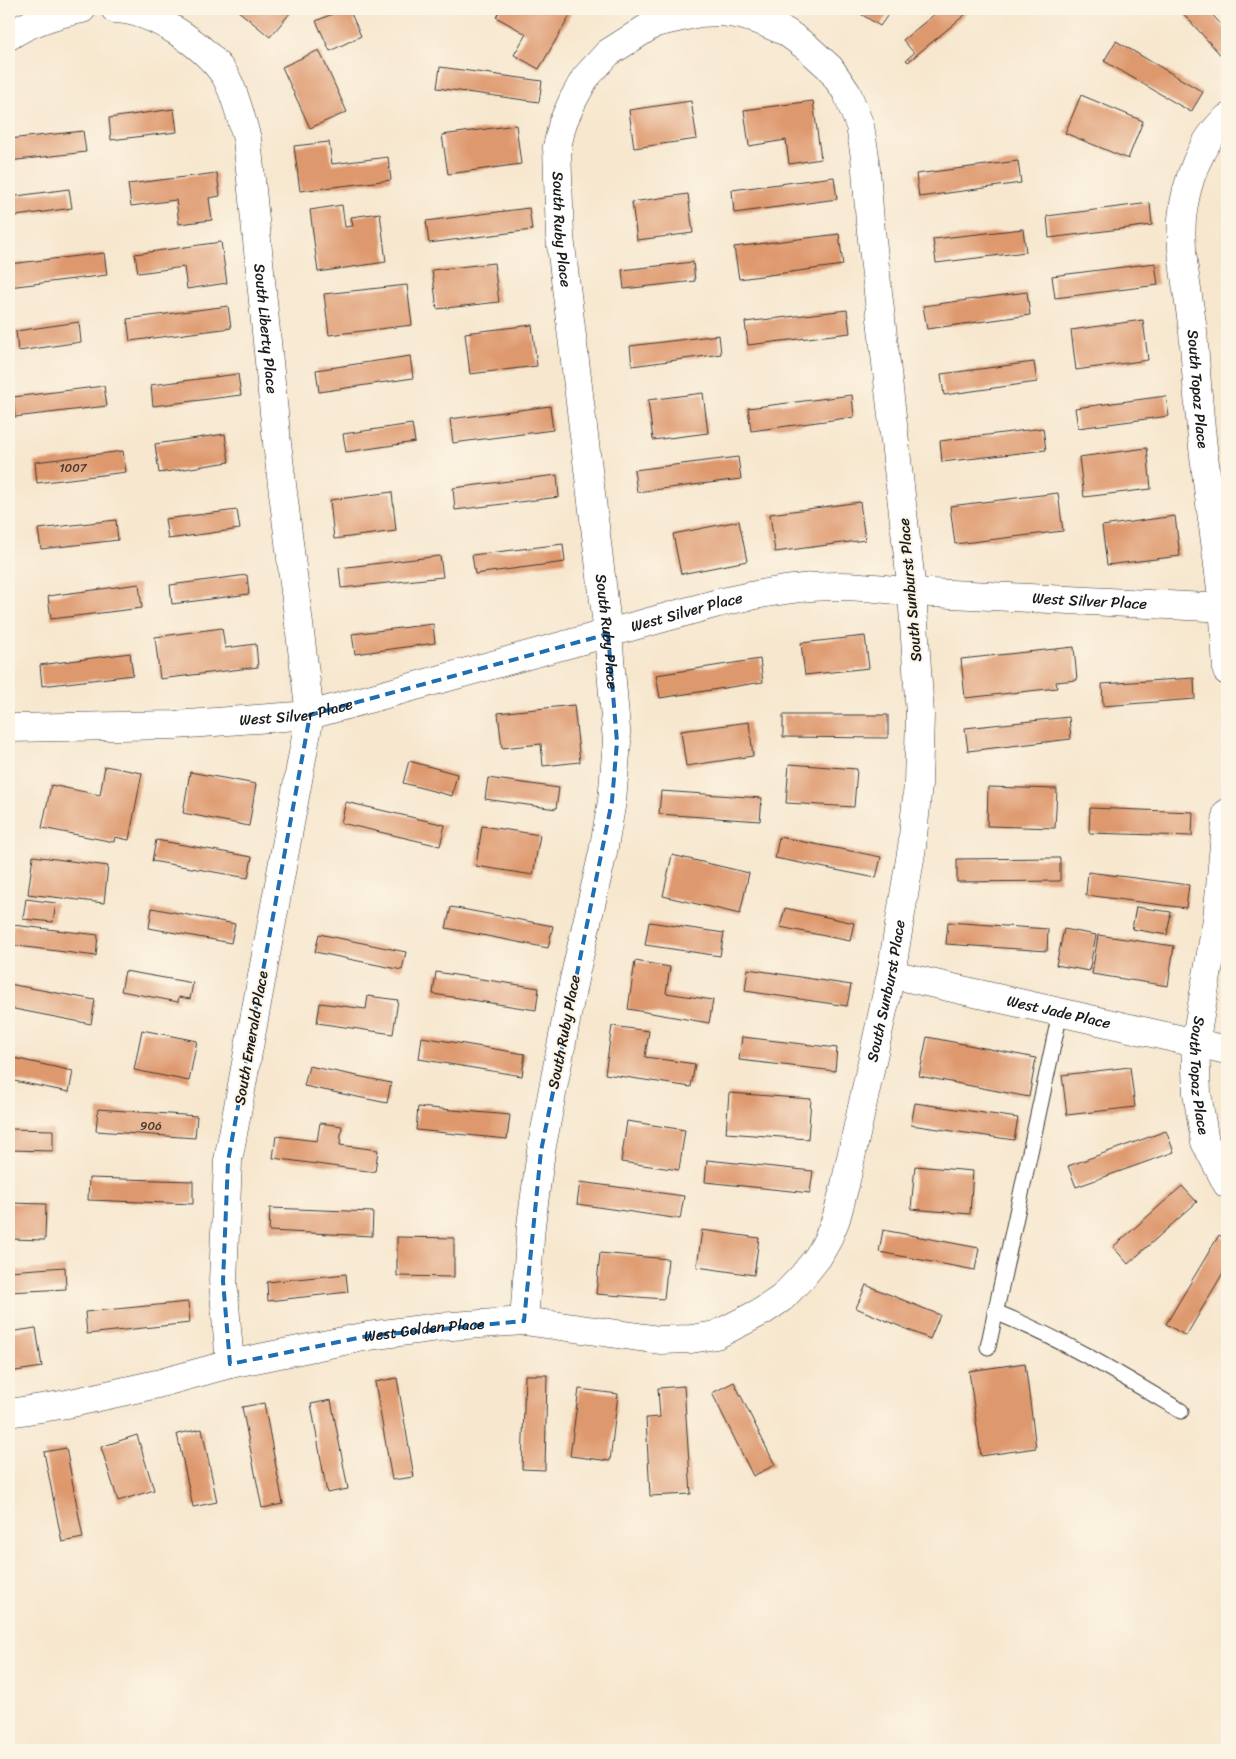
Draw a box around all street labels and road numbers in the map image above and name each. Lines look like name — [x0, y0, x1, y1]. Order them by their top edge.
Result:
street label: South Ruby Place — [545, 171, 579, 289]
street label: South Liberty Place — [246, 262, 285, 395]
street label: South Topaz Place — [1180, 329, 1216, 450]
street label: South Sunburst Place — [891, 517, 929, 663]
street label: South Ruby Place — [588, 572, 626, 691]
street label: West Silver Place — [628, 585, 745, 639]
street label: West Silver Place — [1031, 585, 1148, 617]
street label: West Silver Place — [238, 691, 356, 733]
street label: South Sunburst Place — [859, 918, 913, 1064]
street label: South Emerald Place — [226, 969, 276, 1107]
street label: South Ruby Place — [540, 972, 588, 1091]
street label: West Jade Place — [1004, 988, 1114, 1036]
street label: South Topaz Place — [1182, 1014, 1217, 1137]
street label: West Golden Place — [362, 1311, 486, 1349]

